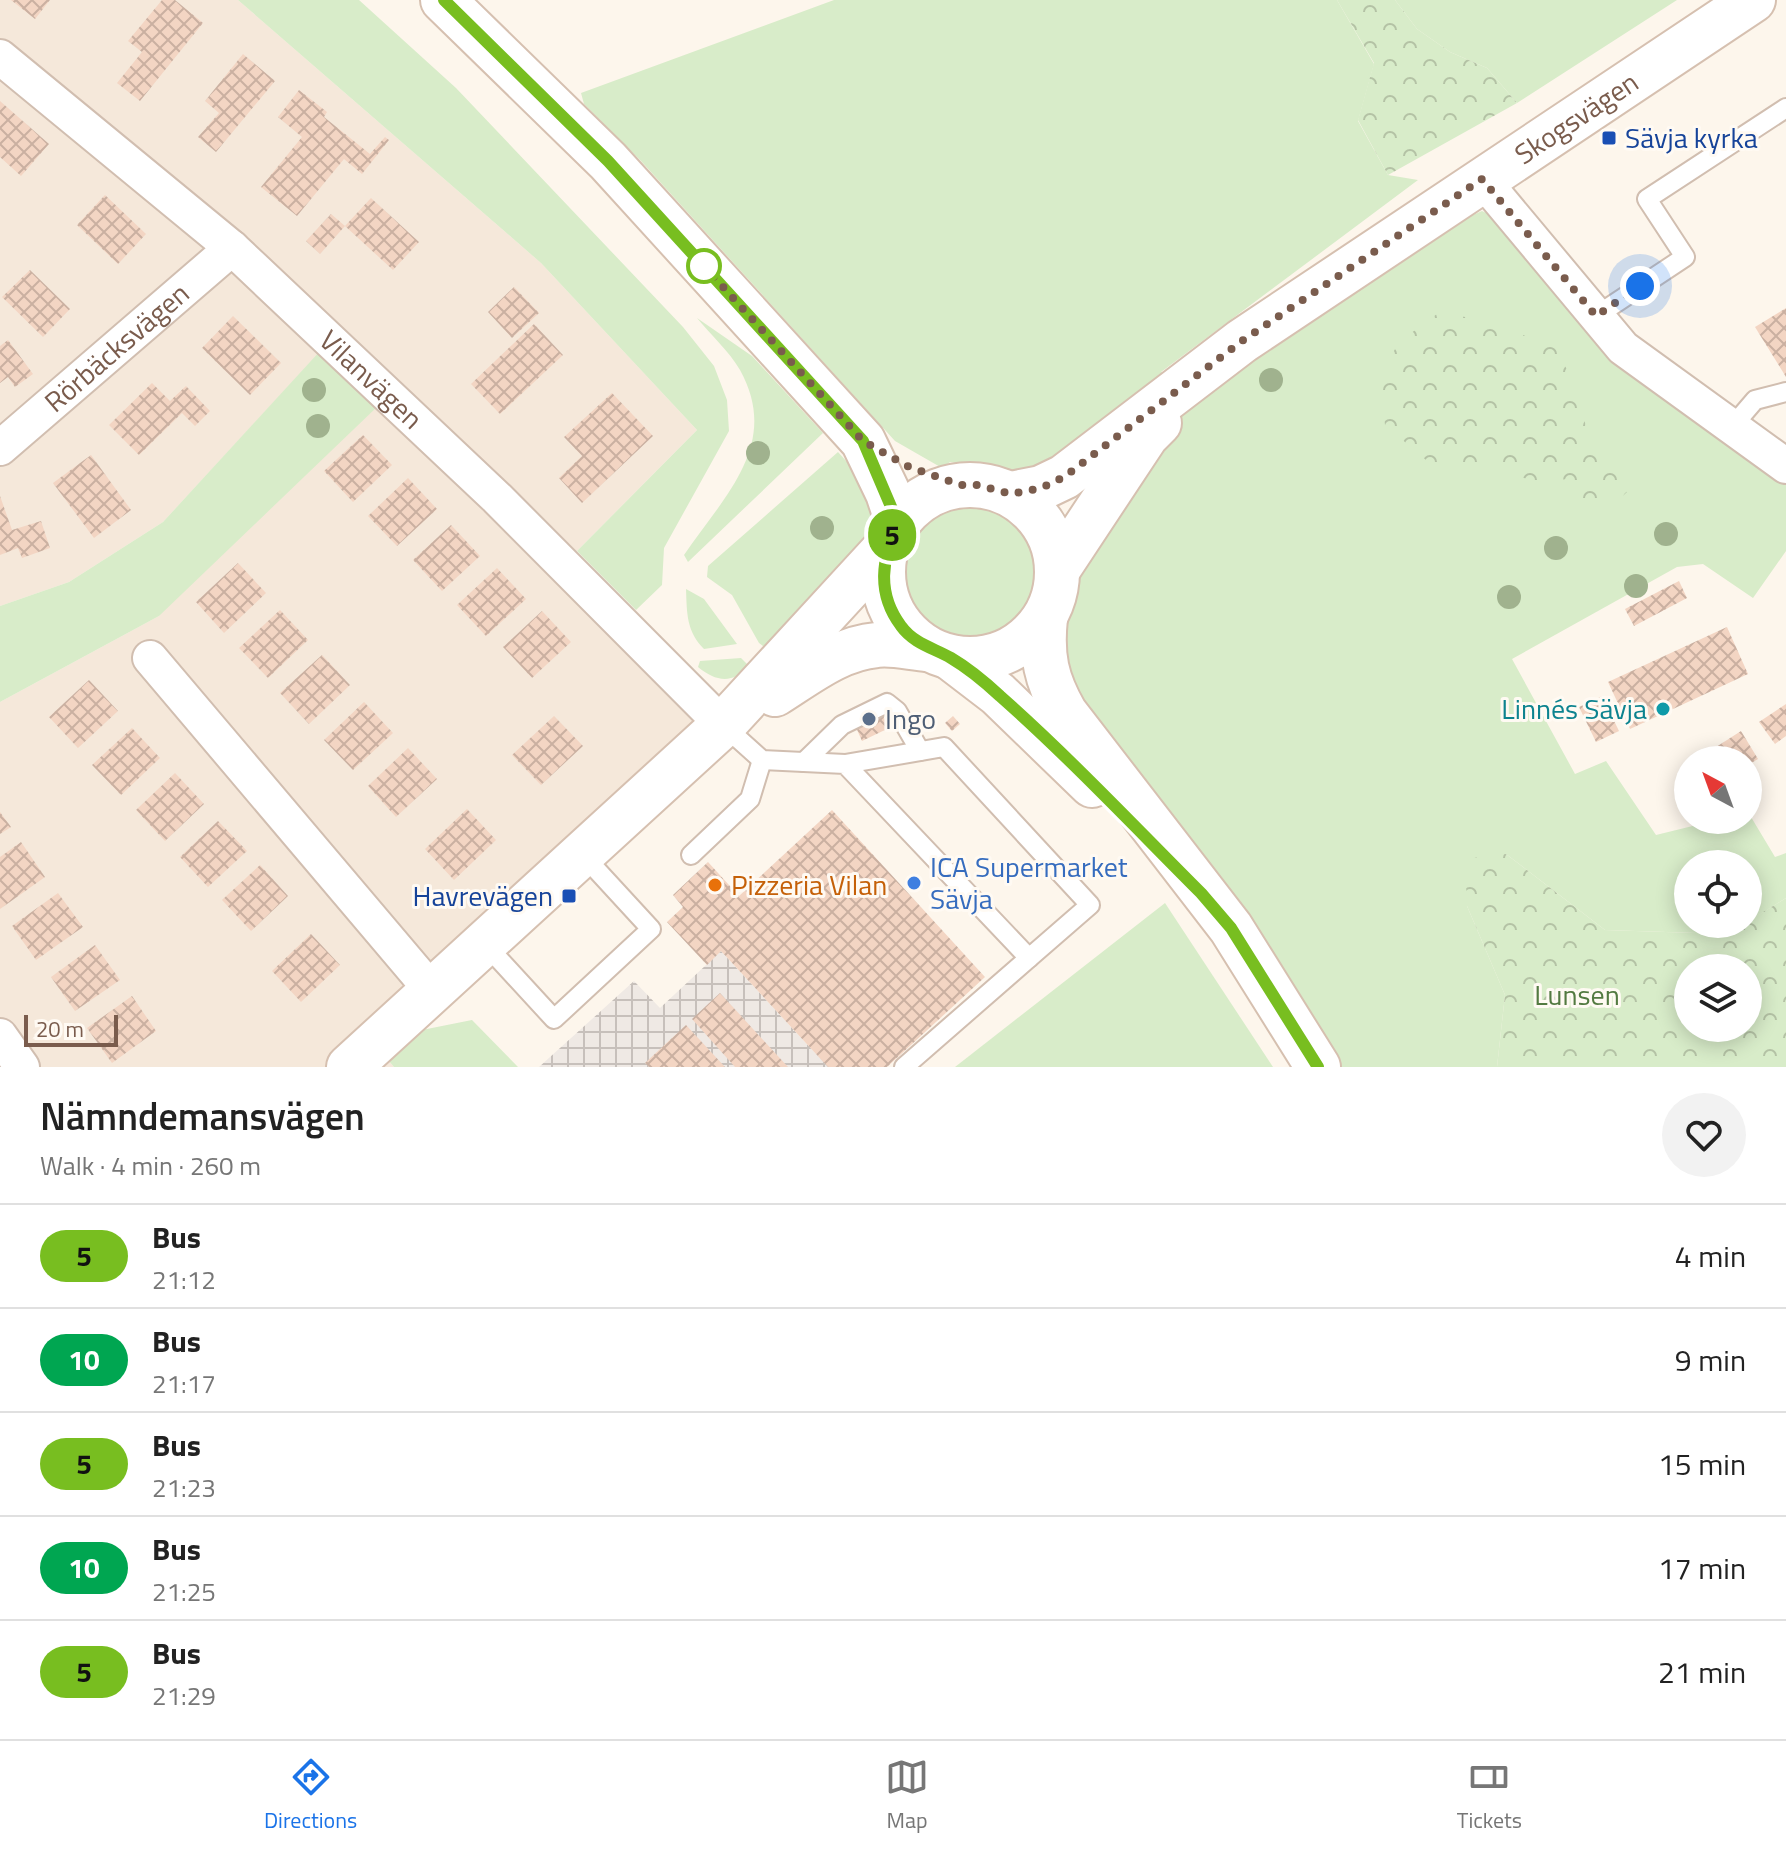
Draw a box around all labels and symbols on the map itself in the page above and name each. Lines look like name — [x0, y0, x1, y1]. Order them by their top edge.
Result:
street label: Skogsvägen — [1505, 60, 1647, 175]
place label: Sävja kyrka — [1625, 116, 1758, 159]
marker: Sävja kyrka — [1600, 129, 1618, 147]
unlabelled marker — [687, 249, 721, 283]
your location — [1620, 266, 1660, 306]
street label: Rörbäcksvägen — [34, 272, 198, 422]
street label: Vilanvägen — [310, 319, 433, 439]
line badge: 5 — [866, 509, 918, 561]
place label: Linnés Sävja — [1501, 687, 1647, 730]
place label: Ingo — [885, 697, 936, 740]
marker: Linnés Sävja — [1654, 700, 1672, 718]
marker: Ingo — [860, 710, 878, 728]
north arrow — [1674, 746, 1762, 834]
place label: ICA Supermarket Sävja — [930, 845, 1128, 920]
place label: Pizzeria Vilan — [731, 863, 887, 906]
place label: Havrevägen — [413, 874, 553, 917]
marker: ICA Supermarket Sävja — [905, 874, 923, 892]
marker: Pizzeria Vilan — [706, 876, 724, 894]
marker: Havrevägen — [560, 887, 578, 905]
park label: Lunsen — [1534, 973, 1620, 1016]
scale bar — [24, 1011, 118, 1047]

